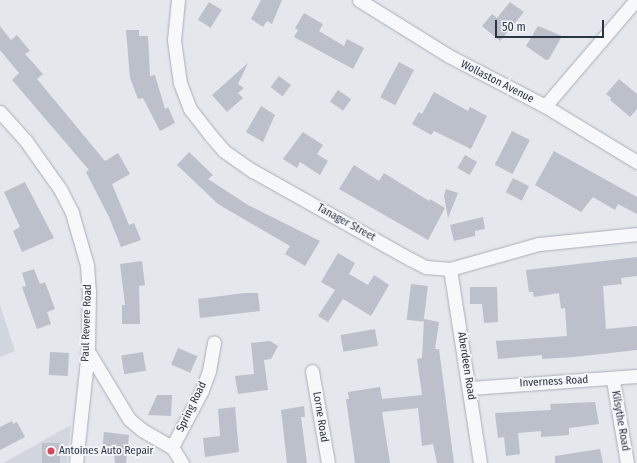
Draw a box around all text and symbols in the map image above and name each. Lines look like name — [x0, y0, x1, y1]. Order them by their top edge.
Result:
scale bar — [497, 12, 606, 38]
text: 50 m — [502, 20, 526, 34]
street label: Wollaston Avenue — [458, 58, 536, 106]
street label: Tanager Street — [314, 201, 378, 245]
street label: Paul Revere Road — [79, 284, 95, 362]
street label: Aberdeen Road — [454, 331, 478, 401]
street label: Inverness Road — [519, 374, 589, 390]
street label: Spring Road — [174, 380, 210, 434]
street label: Kilsythe Road — [608, 390, 632, 452]
street label: Lorne Road — [310, 391, 330, 443]
place label: Antoines Auto Repair — [59, 444, 153, 458]
marker: Antoines Auto Repair — [46, 446, 56, 456]

